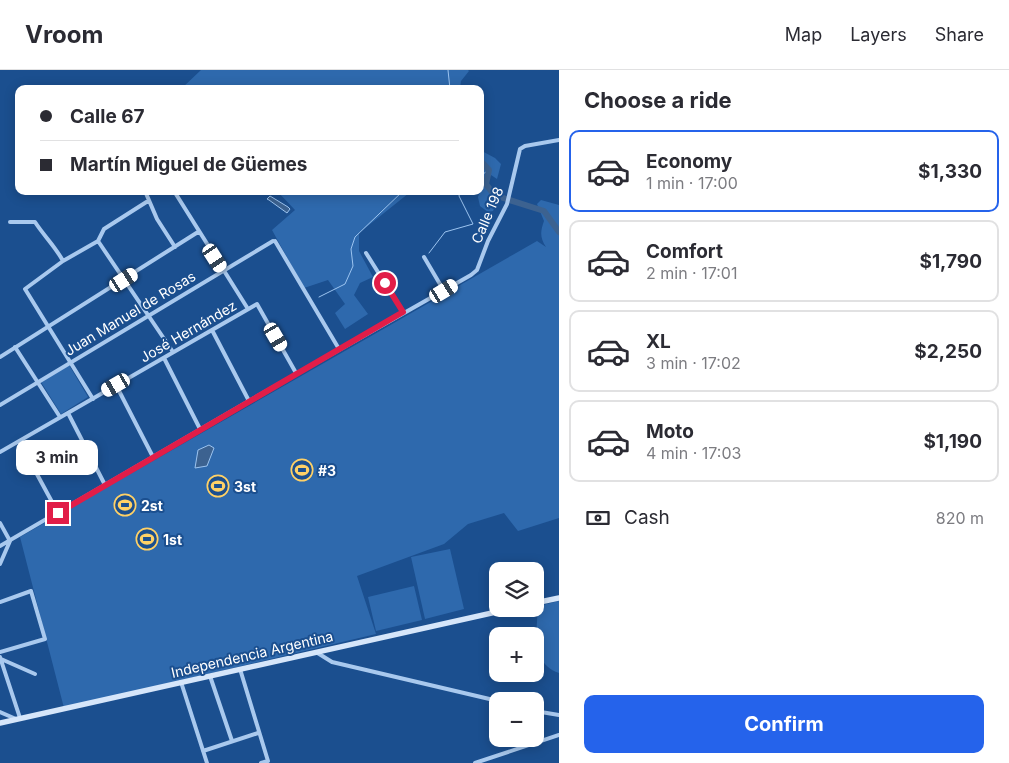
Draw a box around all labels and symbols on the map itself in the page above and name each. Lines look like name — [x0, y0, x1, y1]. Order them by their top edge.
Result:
street label: Calle 198 — [467, 184, 507, 246]
car — [200, 241, 229, 275]
car — [107, 266, 140, 294]
street label: Juan Manuel de Rosas — [62, 267, 198, 359]
route start — [374, 272, 396, 294]
car — [427, 277, 460, 305]
street label: José Hernández — [137, 296, 239, 366]
car — [262, 320, 289, 354]
car — [99, 371, 132, 399]
callout: 3 min — [17, 440, 99, 476]
sports icon: #3 — [290, 458, 314, 482]
place label: #3 — [318, 462, 336, 479]
sports icon: 3st — [206, 474, 230, 498]
place label: 3st — [234, 478, 256, 495]
sports icon: 2st — [113, 493, 137, 517]
place label: 2st — [141, 497, 163, 514]
route end — [47, 502, 69, 524]
sports icon: 1st — [135, 527, 159, 551]
place label: 1st — [163, 531, 182, 548]
street label: Independencia Argentina — [169, 627, 335, 681]

